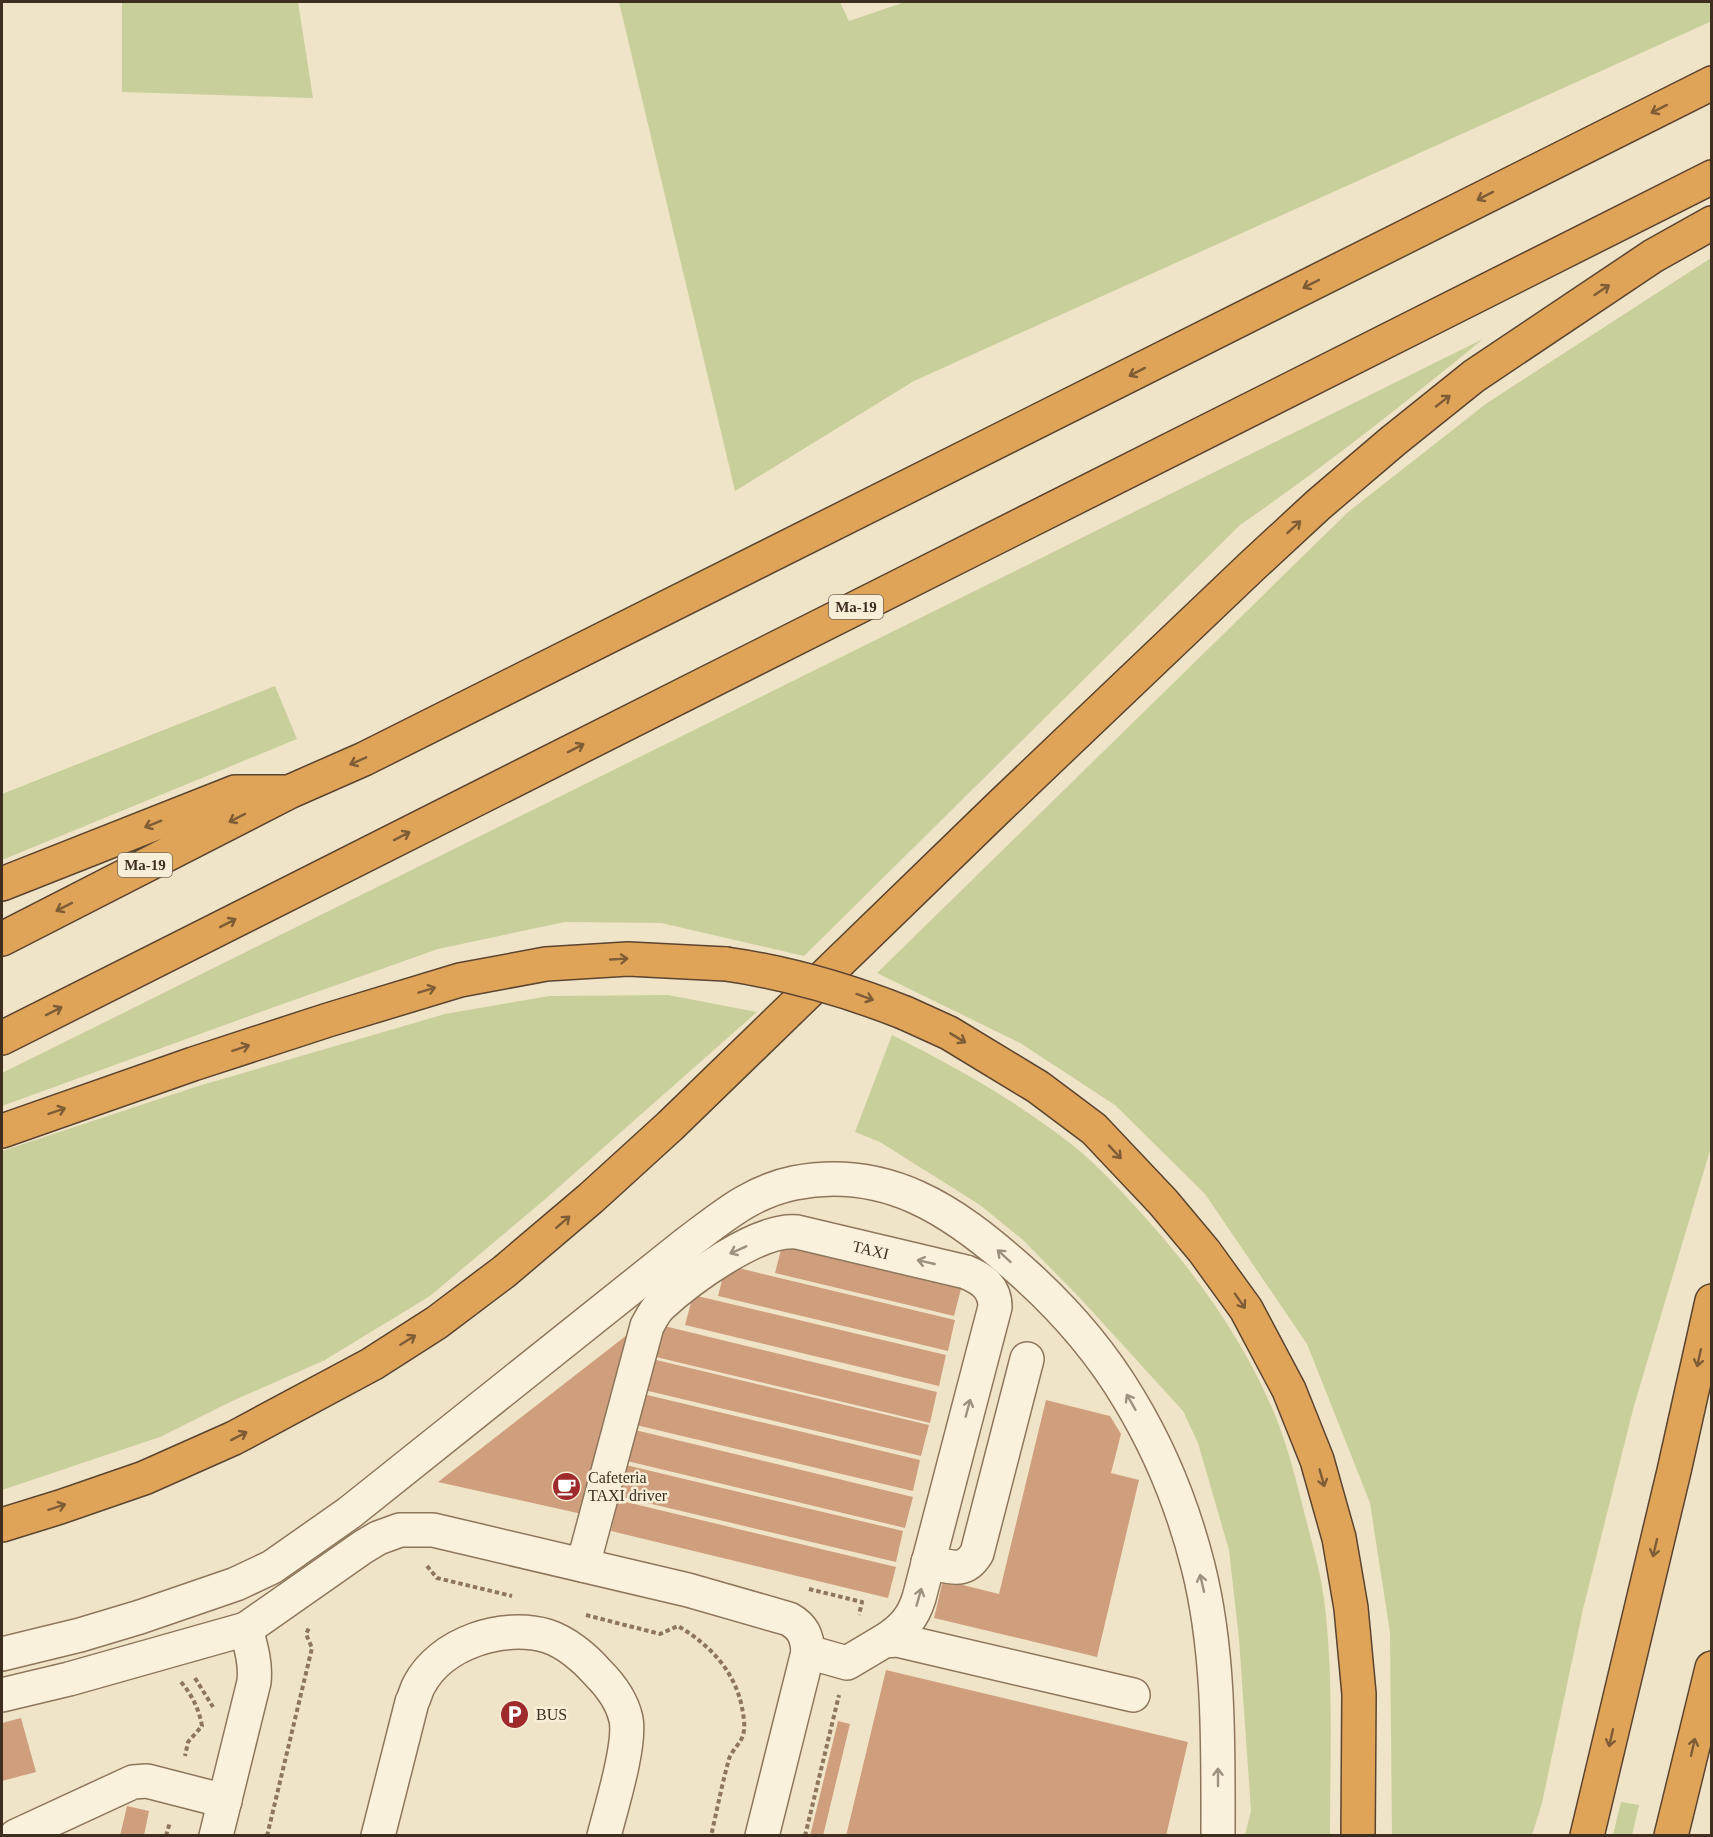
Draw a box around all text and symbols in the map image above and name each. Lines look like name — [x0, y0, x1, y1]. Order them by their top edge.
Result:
one-way arrow — [1651, 104, 1669, 115]
one-way arrow — [1476, 191, 1494, 202]
one-way arrow — [1302, 279, 1320, 290]
one-way arrow — [1594, 284, 1610, 296]
one-way arrow — [1128, 366, 1146, 378]
one-way arrow — [1434, 395, 1450, 408]
one-way arrow — [1286, 520, 1301, 534]
road number: Ma-19 — [829, 595, 883, 619]
one-way arrow — [567, 742, 584, 754]
one-way arrow — [350, 756, 368, 767]
one-way arrow — [228, 813, 246, 825]
one-way arrow — [144, 819, 163, 830]
one-way arrow — [392, 829, 410, 841]
road number: Ma-19 — [118, 853, 172, 877]
one-way arrow — [55, 902, 73, 913]
one-way arrow — [218, 917, 236, 929]
one-way arrow — [609, 954, 629, 965]
one-way arrow — [417, 984, 436, 995]
one-way arrow — [855, 992, 874, 1003]
one-way arrow — [44, 1005, 62, 1017]
one-way arrow — [949, 1033, 966, 1045]
one-way arrow — [231, 1042, 250, 1053]
one-way arrow — [47, 1104, 66, 1115]
one-way arrow — [1108, 1144, 1123, 1159]
one-way arrow — [555, 1215, 570, 1229]
street label: TAXI — [851, 1237, 891, 1262]
one-way arrow — [730, 1245, 748, 1256]
one-way arrow — [997, 1249, 1012, 1263]
one-way arrow — [917, 1256, 936, 1268]
one-way arrow — [1234, 1293, 1246, 1309]
one-way arrow — [400, 1334, 417, 1347]
one-way arrow — [1692, 1348, 1704, 1367]
one-way arrow — [1125, 1394, 1136, 1412]
one-way arrow — [963, 1399, 975, 1418]
one-way arrow — [229, 1430, 247, 1441]
one-way arrow — [1317, 1468, 1328, 1487]
place label: Cafeteria TAXI driver — [588, 1469, 668, 1504]
cafe icon: Cafeteria TAXI driver — [551, 1470, 583, 1502]
one-way arrow — [47, 1501, 66, 1512]
one-way arrow — [1649, 1538, 1661, 1557]
one-way arrow — [1196, 1574, 1207, 1593]
one-way arrow — [914, 1588, 925, 1607]
parking icon: BUS — [499, 1698, 531, 1730]
place label: BUS — [536, 1706, 567, 1723]
one-way arrow — [1604, 1728, 1616, 1747]
one-way arrow — [1687, 1738, 1699, 1757]
one-way arrow — [1212, 1768, 1224, 1788]

